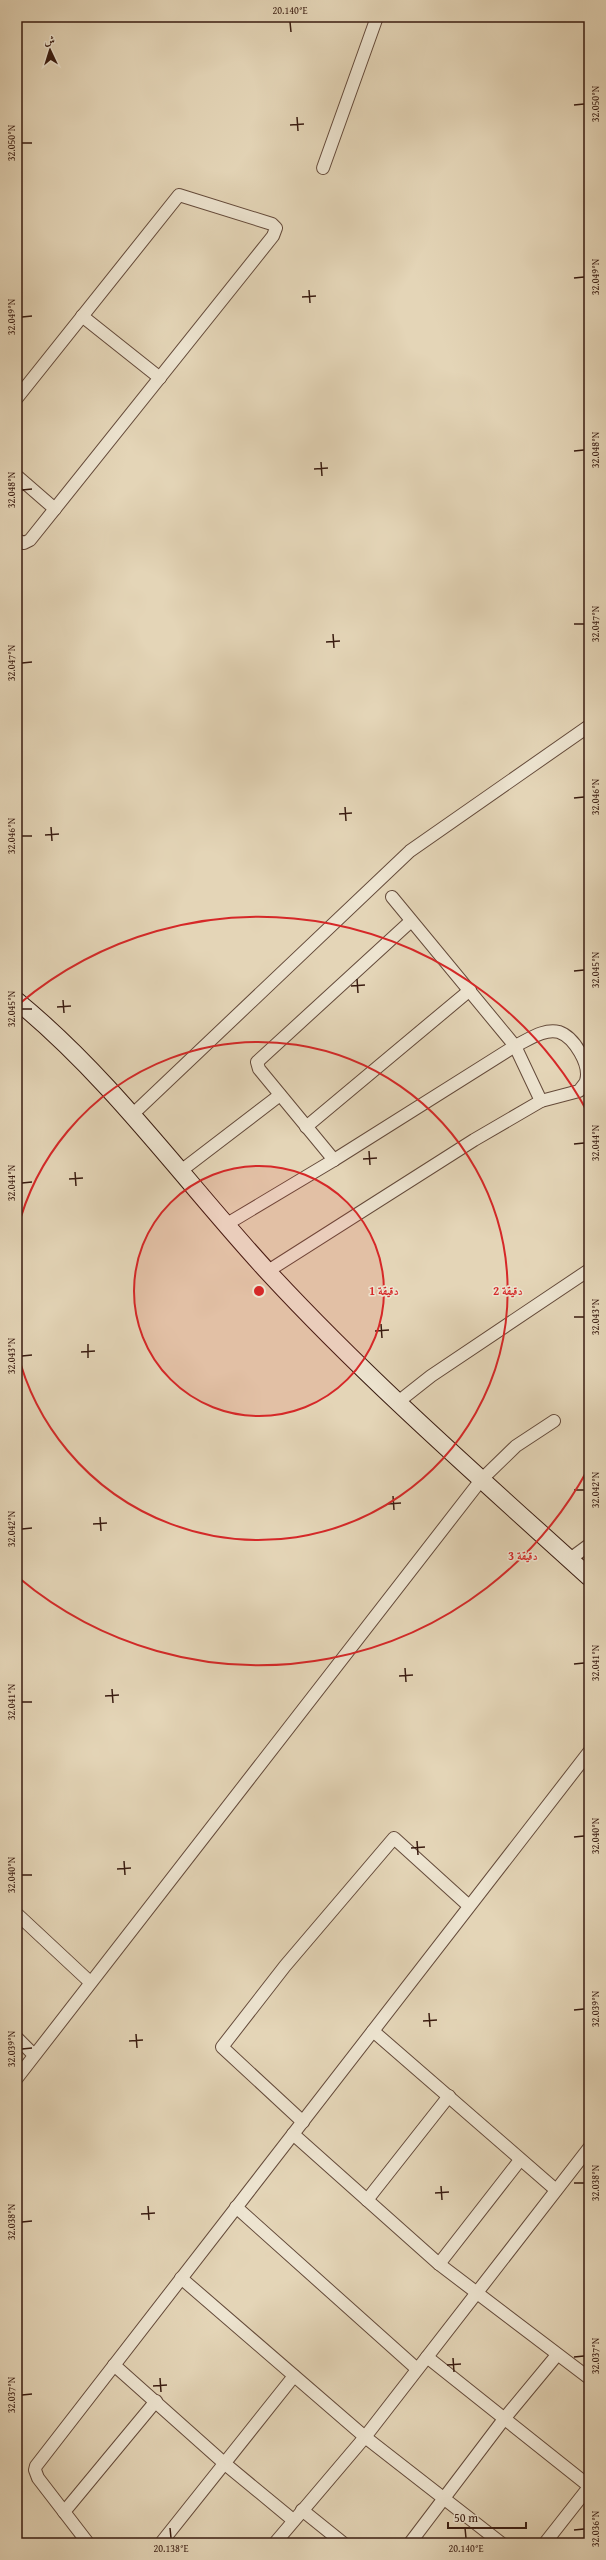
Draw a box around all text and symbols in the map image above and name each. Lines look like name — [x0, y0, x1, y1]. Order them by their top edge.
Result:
text: 20.140°E — [272, 3, 308, 18]
north arrow — [30, 30, 70, 70]
text: ش — [43, 32, 55, 48]
text: 32.050°N — [588, 85, 603, 122]
text: 32.050°N — [4, 124, 19, 161]
text: 32.049°N — [588, 258, 603, 295]
text: 32.049°N — [4, 298, 19, 335]
text: 32.048°N — [588, 431, 603, 468]
text: 32.048°N — [4, 471, 19, 508]
text: 32.047°N — [588, 605, 603, 642]
text: 32.047°N — [4, 644, 19, 681]
text: 32.046°N — [588, 778, 603, 815]
text: 32.046°N — [4, 817, 19, 854]
text: 32.045°N — [588, 951, 603, 988]
text: 32.045°N — [4, 990, 19, 1027]
text: 32.044°N — [588, 1124, 603, 1161]
text: 32.044°N — [4, 1164, 19, 1201]
text: 1 دقيقة — [369, 1282, 399, 1299]
text: 2 دقيقة — [493, 1282, 523, 1299]
centre of rings — [252, 1284, 266, 1298]
text: 32.043°N — [588, 1298, 603, 1335]
text: 32.043°N — [4, 1337, 19, 1374]
text: 32.042°N — [588, 1471, 603, 1508]
text: 32.042°N — [4, 1510, 19, 1547]
text: 3 دقيقة — [508, 1547, 538, 1564]
text: 32.041°N — [588, 1644, 603, 1681]
text: 32.041°N — [4, 1683, 19, 1720]
text: 32.040°N — [588, 1817, 603, 1854]
text: 32.040°N — [4, 1856, 19, 1893]
text: 32.039°N — [588, 1990, 603, 2027]
text: 32.039°N — [4, 2030, 19, 2067]
text: 32.038°N — [588, 2164, 603, 2201]
text: 32.038°N — [4, 2203, 19, 2240]
text: 32.037°N — [588, 2337, 603, 2374]
text: 32.037°N — [4, 2376, 19, 2413]
scale bar — [448, 2504, 526, 2530]
text: 50 m — [454, 2509, 478, 2526]
text: 32.036°N — [588, 2510, 603, 2547]
text: 20.138°E — [153, 2541, 189, 2556]
text: 20.140°E — [448, 2541, 484, 2556]

